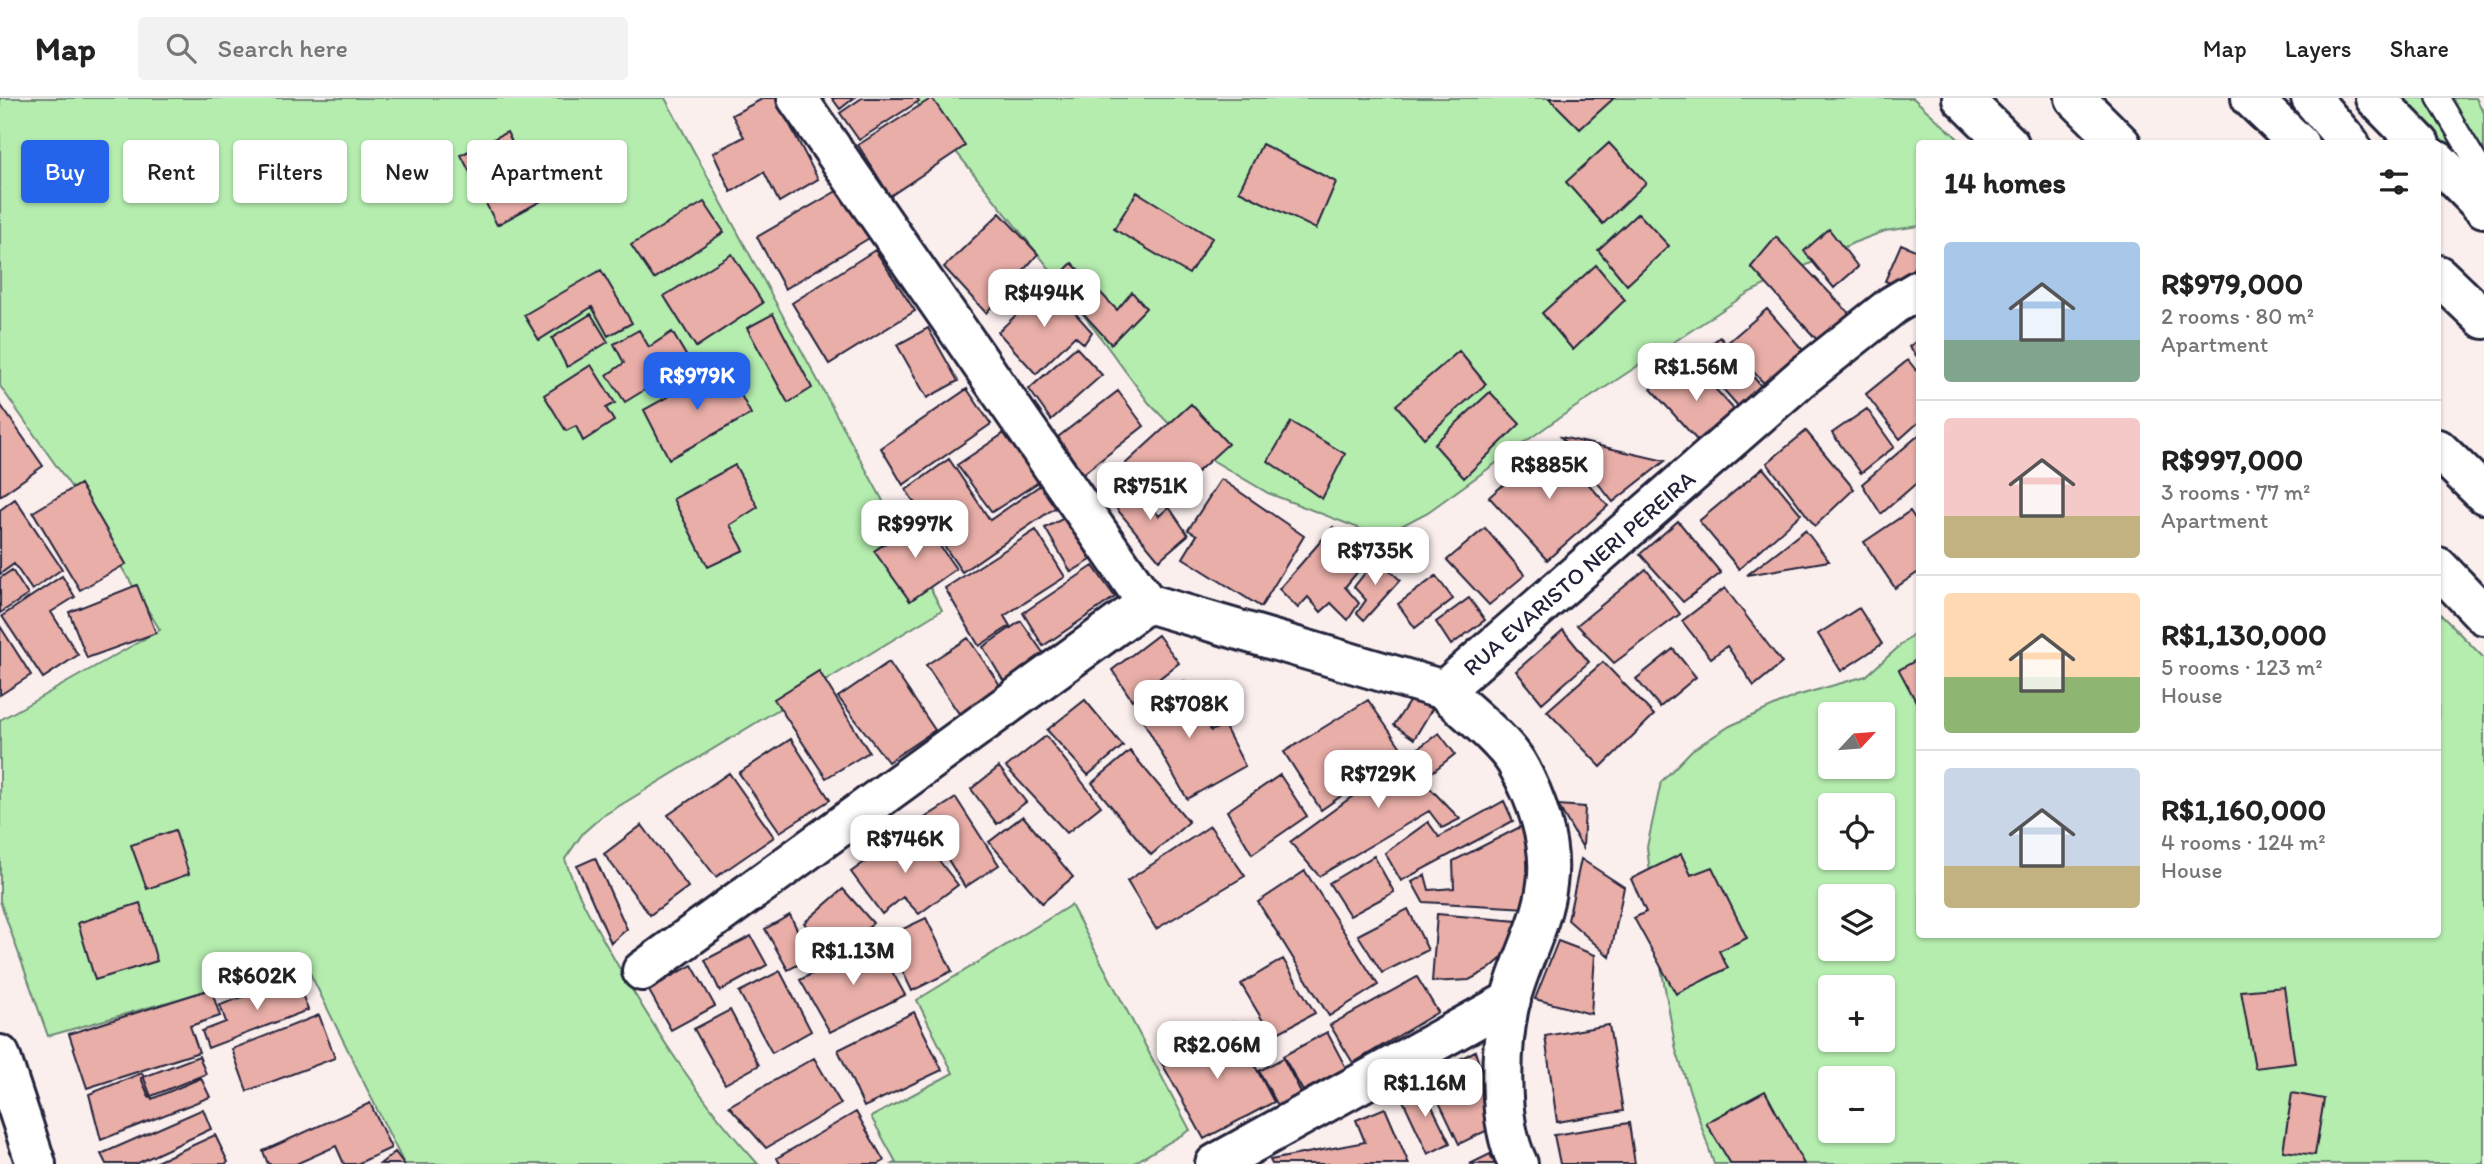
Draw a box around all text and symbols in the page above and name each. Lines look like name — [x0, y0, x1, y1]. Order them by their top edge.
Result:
search box — [138, 17, 628, 80]
text: Map — [35, 29, 96, 68]
icon: search — [162, 29, 200, 67]
text: Search here — [218, 32, 348, 64]
text: Map — [2203, 34, 2247, 63]
text: Layers — [2285, 34, 2352, 63]
text: Share — [2390, 34, 2449, 63]
chip: Buy — [21, 140, 109, 203]
chip: Rent — [123, 140, 219, 203]
chip: Filters — [233, 140, 347, 203]
chip: New — [361, 140, 453, 203]
chip: Apartment — [467, 140, 627, 203]
icon: filters — [2375, 163, 2413, 201]
text: 14 homes — [1944, 164, 2066, 201]
text: R$979,000 — [2161, 265, 2303, 302]
pin: R$494K — [987, 270, 1101, 329]
icon: home — [2000, 270, 2084, 354]
text: R$494K — [1004, 278, 1084, 306]
text: 2 rooms · 80 m² — [2161, 302, 2314, 330]
text: Apartment — [2161, 330, 2268, 358]
pin: R$1.56M — [1631, 344, 1761, 403]
pin: R$979K — [640, 352, 754, 412]
text: R$1.56M — [1654, 352, 1738, 380]
text: R$979K — [659, 361, 735, 389]
text: R$997,000 — [2161, 441, 2303, 478]
pin: R$885K — [1492, 442, 1606, 501]
icon: home — [2000, 446, 2084, 530]
text: R$885K — [1510, 450, 1588, 478]
pin: R$751K — [1093, 462, 1207, 522]
street label: RUA EVARISTO NERI PEREIRA — [1457, 464, 1701, 681]
text: R$751K — [1113, 471, 1187, 499]
text: 3 rooms · 77 m² — [2161, 478, 2311, 506]
pin: R$997K — [858, 500, 972, 560]
text: Apartment — [2161, 506, 2268, 534]
text: R$997K — [877, 509, 953, 537]
pin: R$735K — [1318, 528, 1432, 587]
text: R$735K — [1337, 536, 1413, 564]
text: R$1,130,000 — [2161, 616, 2327, 653]
icon: home — [2000, 621, 2084, 705]
text: 5 rooms · 123 m² — [2161, 653, 2323, 681]
pin: R$708K — [1132, 680, 1246, 740]
text: House — [2161, 681, 2223, 709]
text: R$708K — [1150, 689, 1228, 717]
north arrow — [1818, 702, 1895, 779]
map controls — [1818, 702, 1895, 1143]
pin: R$729K — [1321, 750, 1435, 810]
text: R$729K — [1340, 759, 1416, 787]
text: R$1,160,000 — [2161, 791, 2326, 828]
button: locate — [1818, 793, 1895, 870]
icon: home — [2000, 796, 2084, 880]
pin: R$746K — [848, 816, 962, 875]
text: R$746K — [866, 824, 944, 852]
text: 4 rooms · 124 m² — [2161, 828, 2326, 856]
text: House — [2161, 856, 2223, 884]
button: layers — [1818, 884, 1895, 961]
pin: R$1.13M — [788, 928, 918, 987]
text: R$1.13M — [811, 936, 895, 964]
pin: R$602K — [200, 953, 314, 1012]
text: R$602K — [218, 961, 296, 989]
button: + — [1818, 975, 1895, 1052]
pin: R$2.06M — [1152, 1021, 1282, 1081]
text: R$2.06M — [1173, 1030, 1261, 1058]
pin: R$1.16M — [1360, 1060, 1490, 1119]
button: − — [1818, 1066, 1895, 1143]
text: R$1.16M — [1383, 1068, 1467, 1096]

